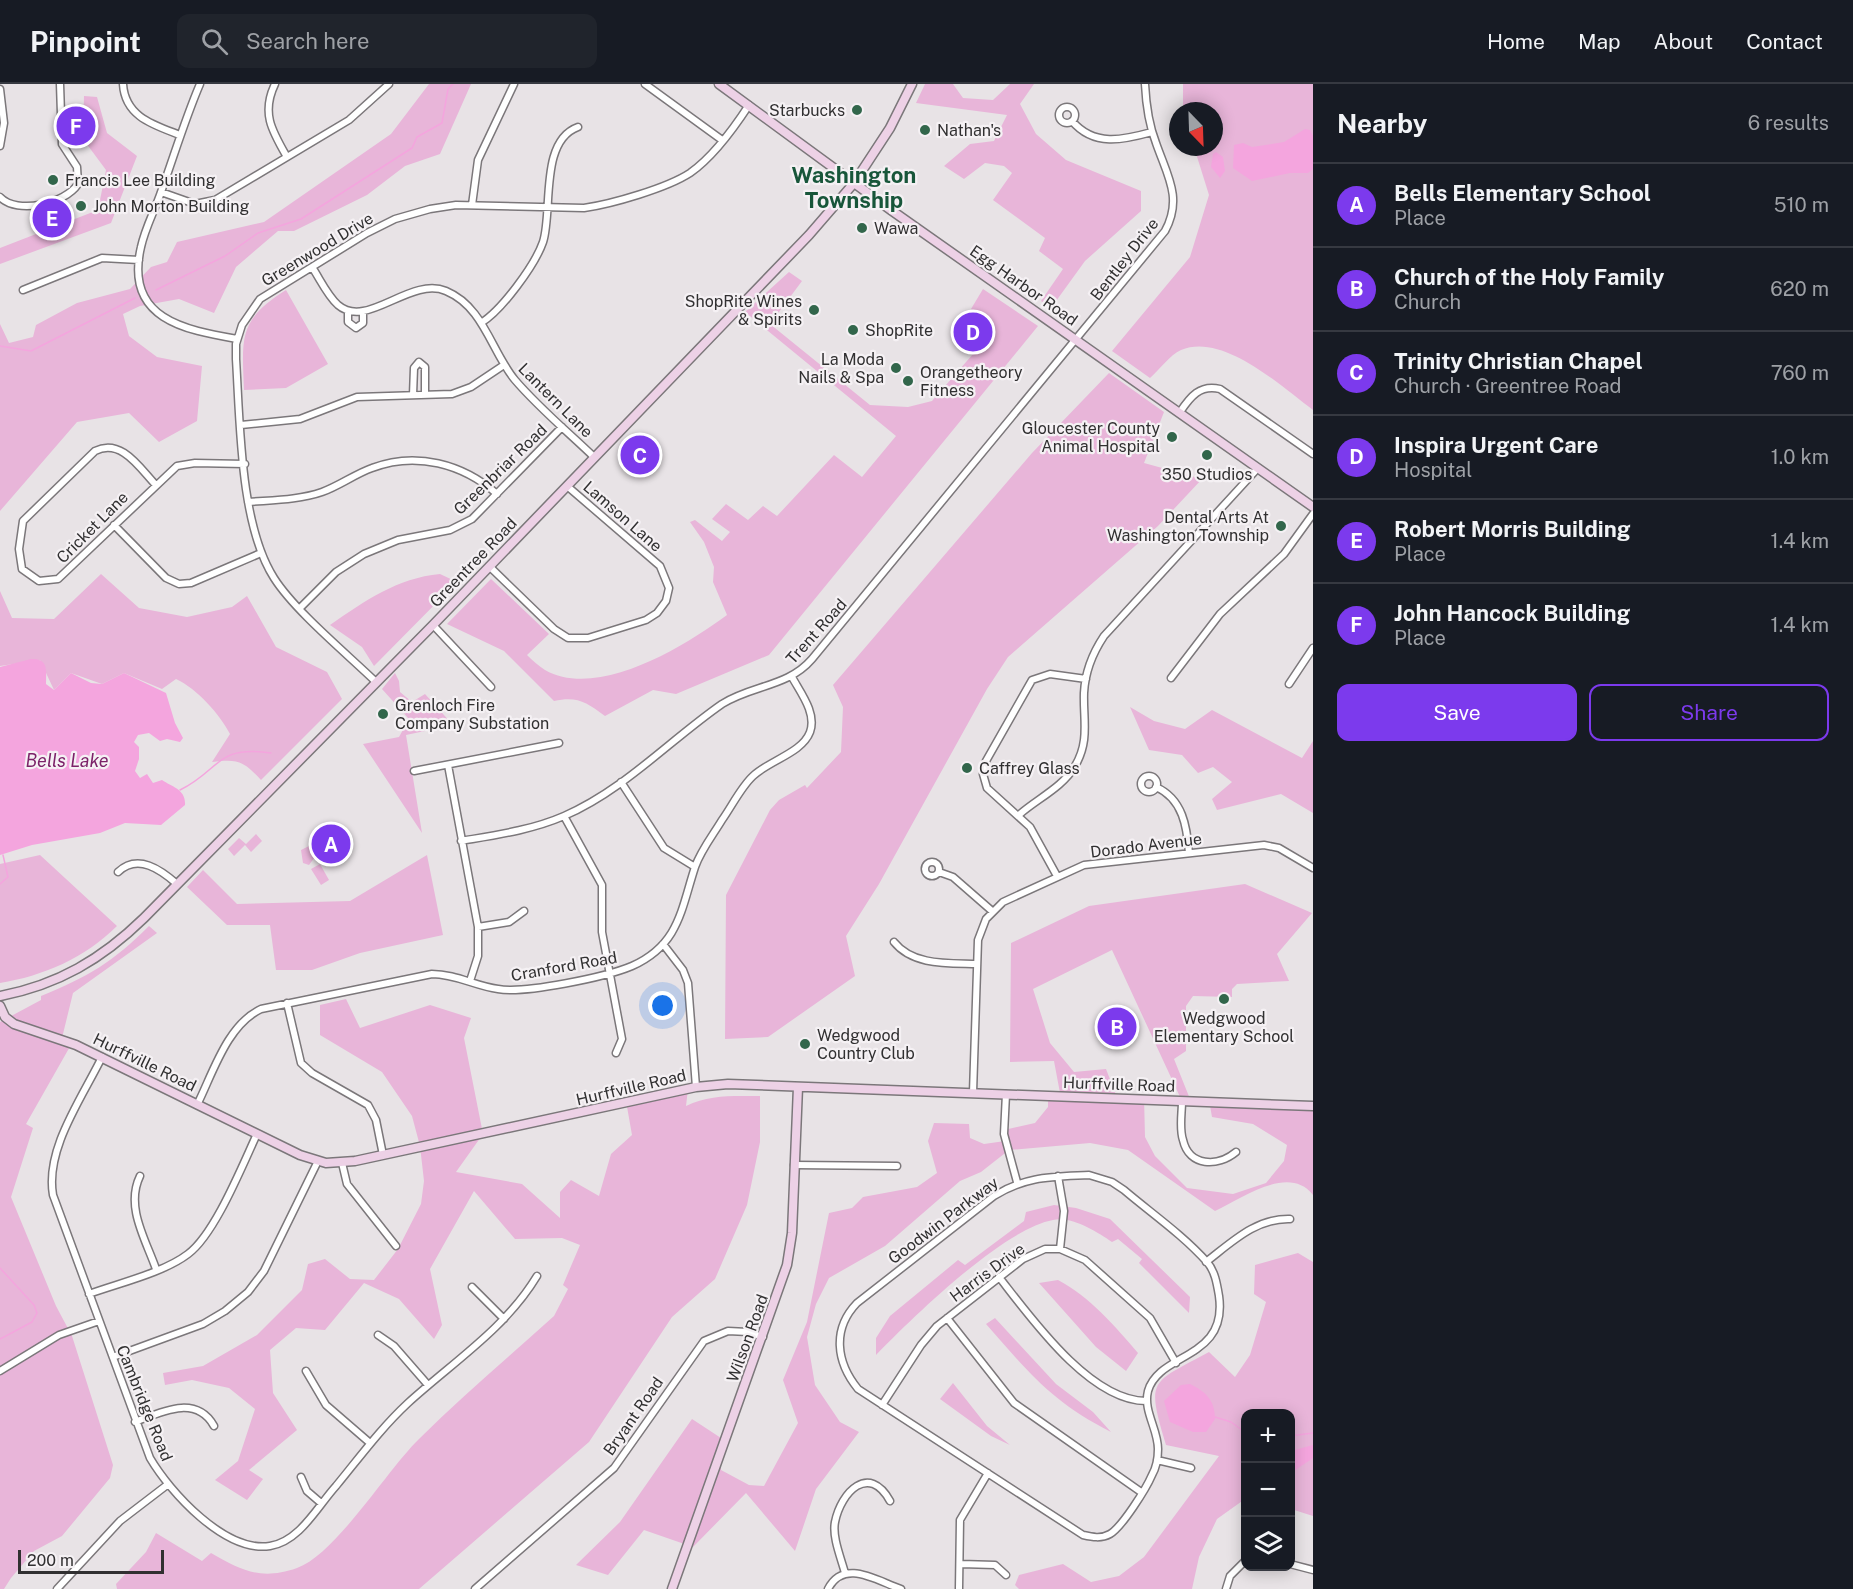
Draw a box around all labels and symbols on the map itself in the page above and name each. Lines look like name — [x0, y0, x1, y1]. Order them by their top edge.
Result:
place label: Starbucks — [769, 101, 845, 120]
north arrow — [1169, 102, 1223, 156]
marker: Starbucks — [850, 103, 864, 117]
pin: F — [56, 104, 96, 148]
place label: Nathan's — [937, 121, 1001, 140]
marker: Nathan's — [918, 123, 932, 137]
district label: Washington Township — [792, 162, 916, 213]
place label: Francis Lee Building — [65, 171, 215, 190]
marker: Francis Lee Building — [46, 173, 60, 187]
pin: E — [32, 196, 72, 240]
place label: John Morton Building — [93, 197, 249, 216]
marker: John Morton Building — [74, 199, 88, 213]
street label: Greenwood Drive — [258, 209, 377, 290]
street label: Bentley Drive — [1086, 214, 1162, 304]
place label: Wawa — [874, 219, 918, 238]
marker: Wawa — [855, 221, 869, 235]
street label: Egg Harbor Road — [966, 241, 1081, 330]
place label: ShopRite Wines & Spirits — [685, 292, 802, 329]
marker: ShopRite Wines & Spirits — [807, 303, 821, 317]
pin: D — [954, 310, 992, 354]
place label: ShopRite — [865, 321, 933, 340]
marker: ShopRite — [846, 323, 860, 337]
place label: La Moda Nails & Spa — [798, 350, 884, 387]
street label: Lantern Lane — [515, 359, 597, 441]
marker: La Moda Nails & Spa — [889, 361, 903, 375]
place label: Orangetheory Fitness — [920, 363, 1023, 400]
marker: Orangetheory Fitness — [901, 374, 915, 388]
place label: Gloucester County Animal Hospital — [1022, 419, 1160, 456]
street label: Greenbriar Road — [450, 420, 551, 519]
marker: Gloucester County Animal Hospital — [1165, 430, 1179, 444]
pin: C — [620, 432, 660, 478]
marker: 350 Studios — [1200, 448, 1214, 462]
place label: 350 Studios — [1162, 465, 1252, 484]
street label: Lamson Lane — [579, 477, 666, 556]
street label: Cricket Lane — [53, 488, 132, 567]
place label: Dental Arts At Washington Township — [1107, 508, 1269, 545]
street label: Greentree Road — [426, 514, 521, 611]
marker: Dental Arts At Washington Township — [1274, 519, 1288, 533]
street label: Trent Road — [782, 595, 851, 668]
place label: Grenloch Fire Company Substation — [395, 696, 549, 733]
marker: Grenloch Fire Company Substation — [376, 707, 390, 721]
water label: Bells Lake — [25, 750, 109, 771]
place label: Caffrey Glass — [979, 759, 1080, 778]
marker: Caffrey Glass — [960, 761, 974, 775]
pin: A — [312, 822, 350, 867]
street label: Dorado Avenue — [1089, 829, 1203, 862]
street label: Cranford Road — [509, 948, 619, 985]
your location — [648, 991, 677, 1020]
marker: Wedgwood Elementary School — [1217, 992, 1231, 1006]
pin: B — [1098, 1004, 1136, 1050]
place label: Wedgwood Elementary School — [1154, 1009, 1294, 1046]
place label: Wedgwood Country Club — [817, 1026, 915, 1063]
street label: Hurffville Road — [90, 1029, 199, 1096]
marker: Wedgwood Country Club — [798, 1037, 812, 1051]
street label: Hurffville Road — [574, 1066, 688, 1109]
street label: Hurffville Road — [1062, 1073, 1175, 1096]
street label: Goodwin Parkway — [885, 1173, 1002, 1268]
street label: Harris Drive — [946, 1239, 1028, 1306]
street label: Wilson Road — [723, 1292, 772, 1385]
street label: Cambridge Road — [113, 1342, 176, 1464]
street label: Bryant Road — [599, 1373, 667, 1459]
scale bar — [18, 1547, 164, 1574]

